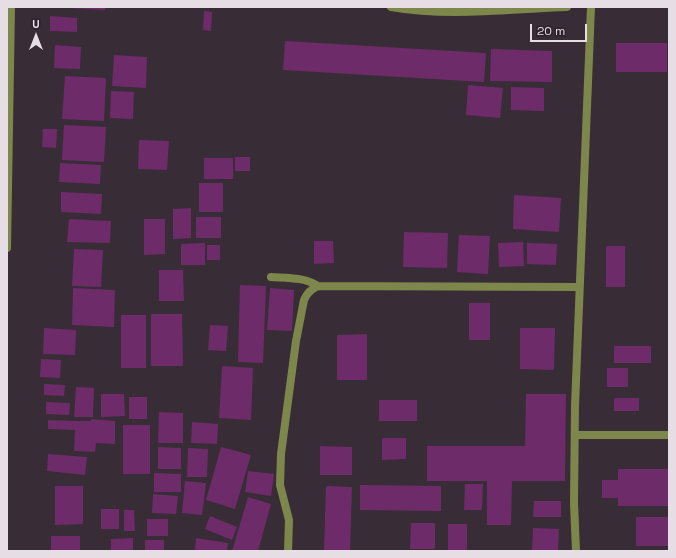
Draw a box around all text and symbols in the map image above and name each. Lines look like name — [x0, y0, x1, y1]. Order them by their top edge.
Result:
north arrow — [16, 16, 56, 56]
scale bar — [532, 16, 589, 42]
text: U — [32, 17, 40, 31]
text: 20 m — [537, 23, 565, 39]

